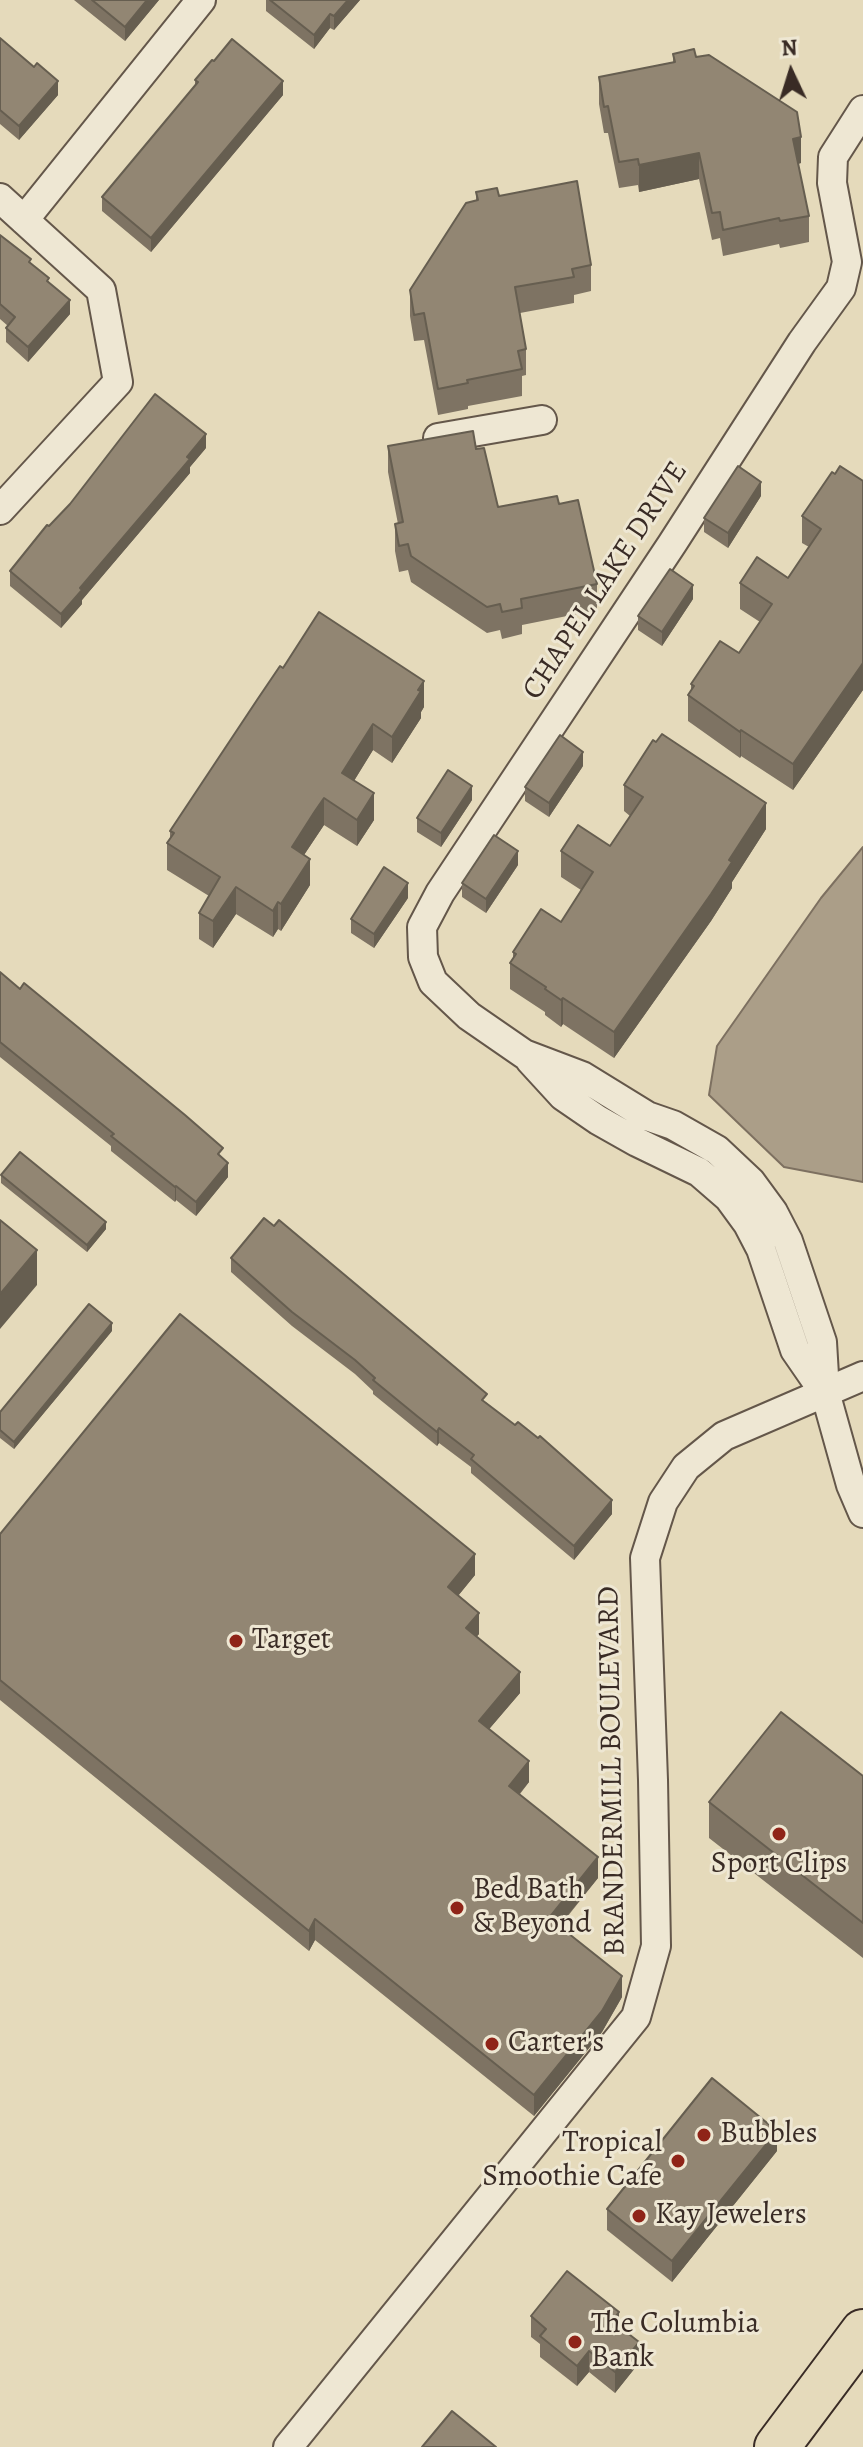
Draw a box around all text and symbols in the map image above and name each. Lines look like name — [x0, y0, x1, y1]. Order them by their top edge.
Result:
north arrow — [751, 32, 831, 112]
text: N — [780, 33, 798, 64]
street label: CHAPEL LAKE DRIVE — [516, 455, 696, 707]
street label: BRANDERMILL BOULEVARD — [592, 1586, 634, 1956]
place label: Target — [252, 1623, 331, 1659]
marker: Target — [227, 1632, 245, 1650]
marker: Sport Clips — [770, 1825, 788, 1843]
place label: Sport Clips — [711, 1847, 847, 1883]
place label: Bed Bath & Beyond — [473, 1873, 591, 1944]
marker: Bed Bath & Beyond — [448, 1899, 466, 1917]
place label: Carter's — [508, 2026, 604, 2062]
marker: Carter's — [483, 2035, 501, 2053]
place label: Bubbles — [720, 2117, 817, 2153]
place label: Tropical Smoothie Cafe — [482, 2126, 662, 2196]
marker: Bubbles — [695, 2126, 713, 2144]
marker: Tropical Smoothie Cafe — [669, 2152, 687, 2170]
place label: Kay Jewelers — [655, 2198, 807, 2234]
marker: Kay Jewelers — [630, 2207, 648, 2225]
place label: The Columbia Bank — [591, 2307, 759, 2378]
marker: The Columbia Bank — [566, 2333, 584, 2351]

